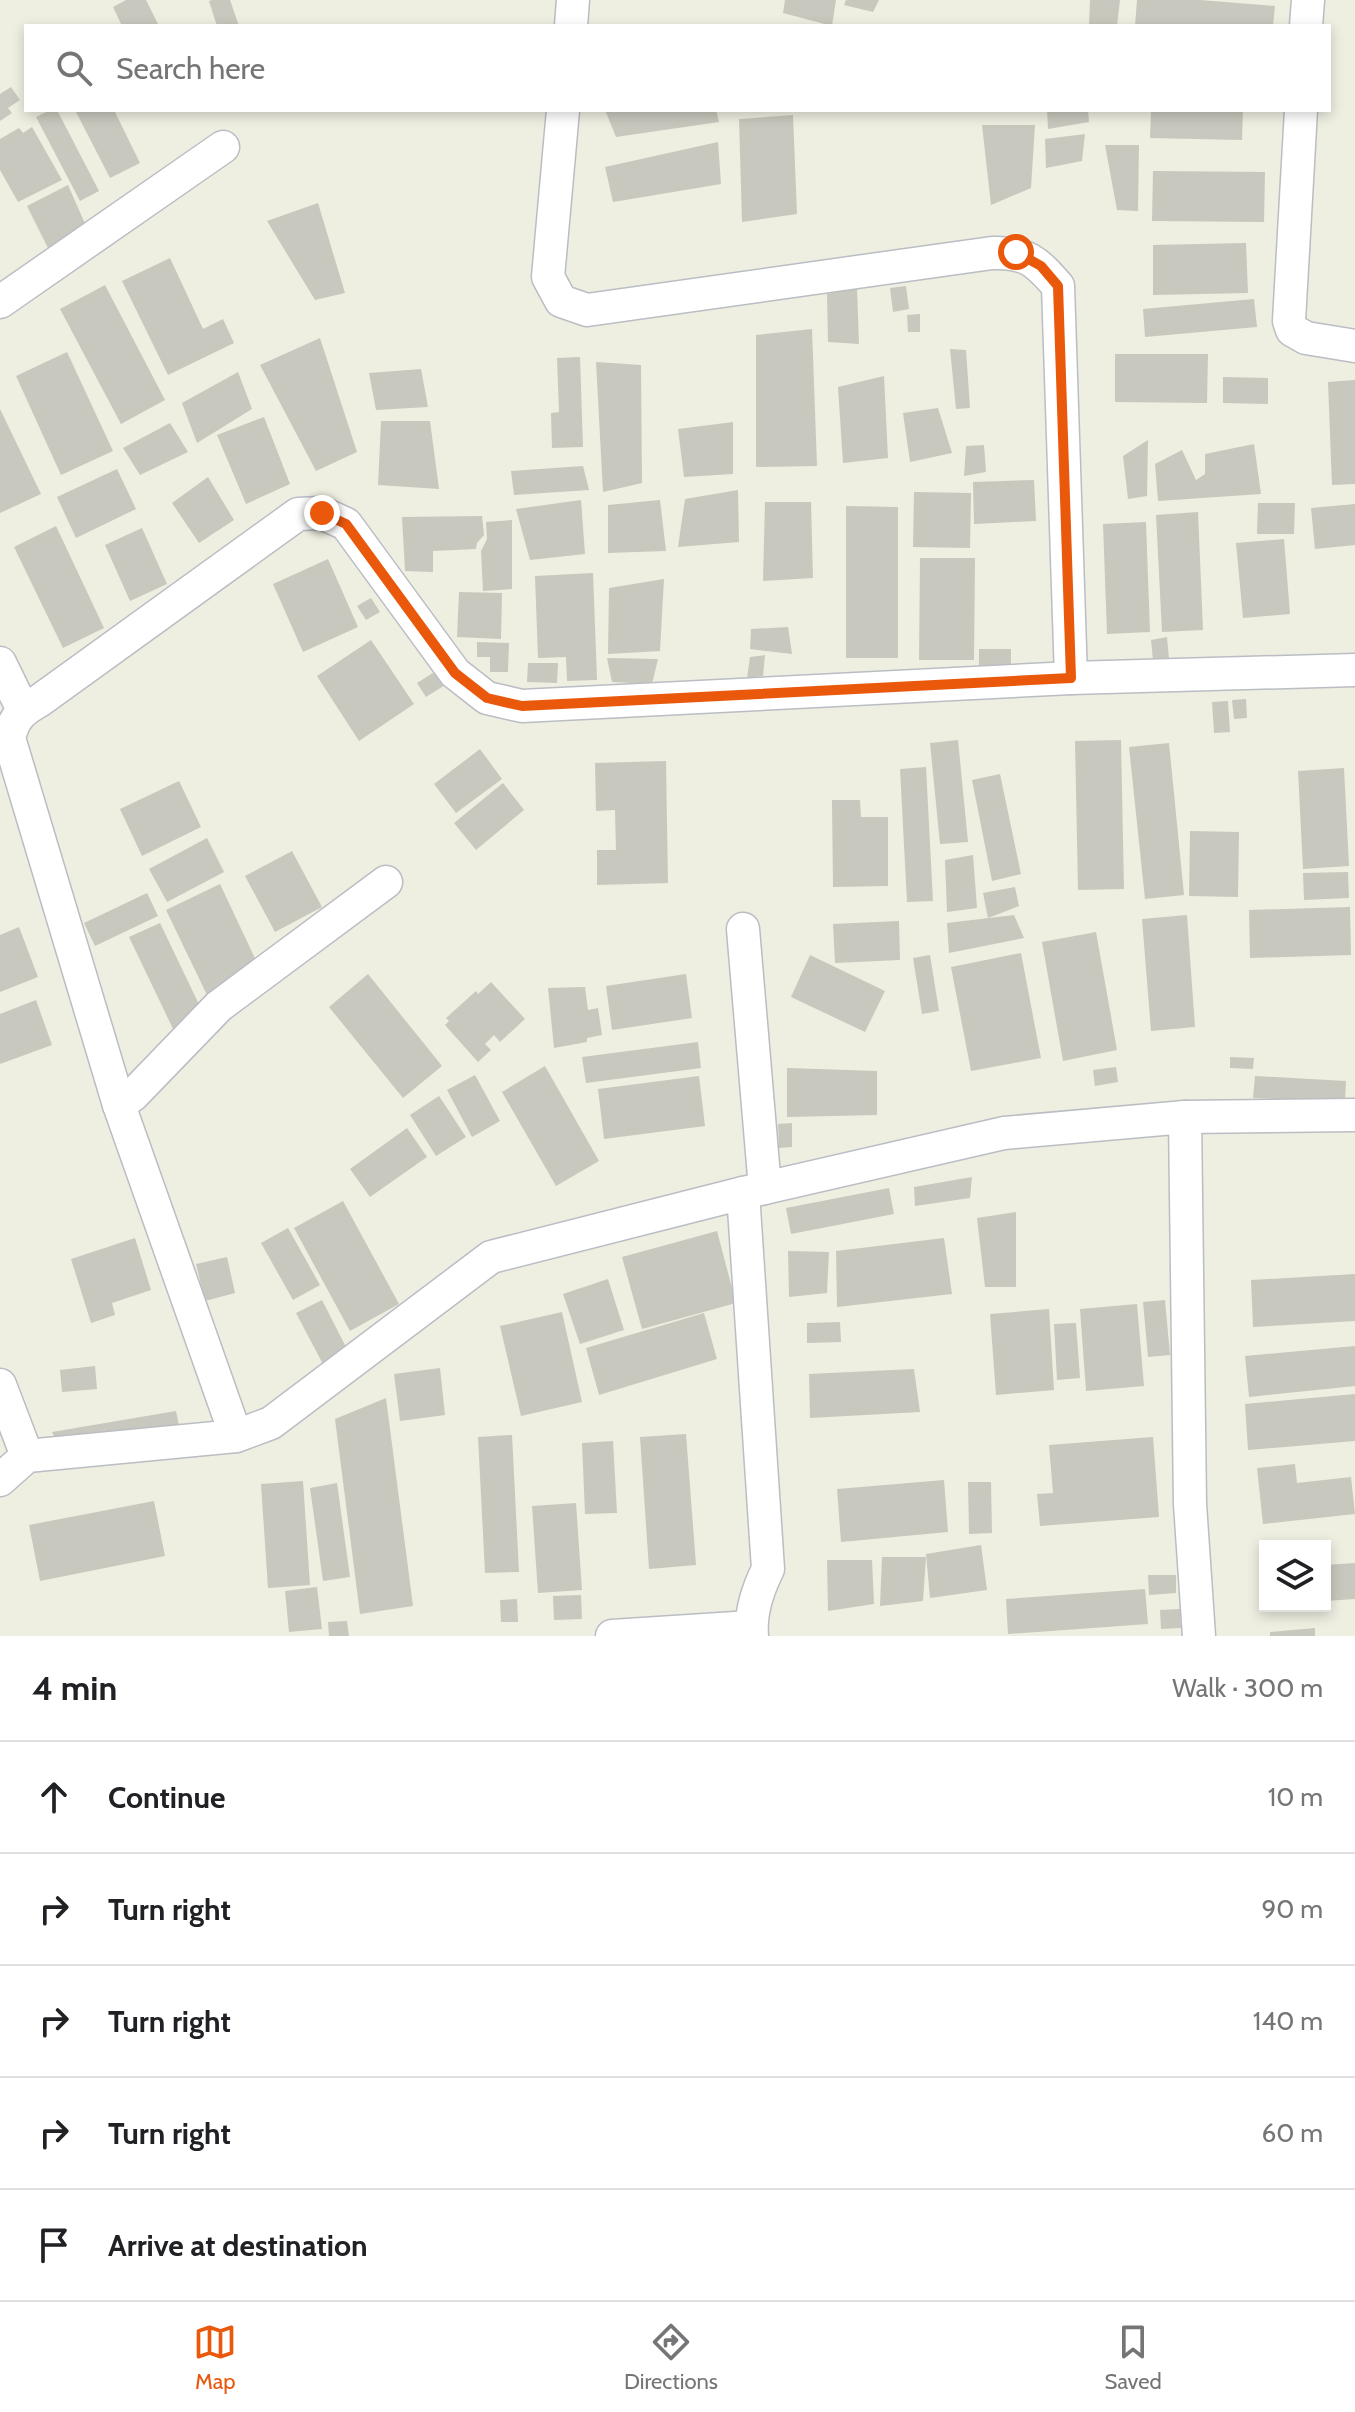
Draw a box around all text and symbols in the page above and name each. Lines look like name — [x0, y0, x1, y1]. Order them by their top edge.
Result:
search box — [24, 24, 1331, 112]
icon: search — [52, 46, 96, 90]
text: Search here — [116, 50, 265, 87]
route start — [998, 234, 1034, 270]
route end — [304, 495, 340, 531]
map controls — [1259, 1540, 1331, 1612]
button: layers — [1259, 1540, 1331, 1612]
text: 4 min — [32, 1667, 117, 1709]
text: Walk · 300 m — [1172, 1672, 1323, 1704]
icon: ahead — [32, 1775, 76, 1819]
text: Continue — [108, 1779, 225, 1816]
text: 10 m — [1268, 1781, 1323, 1813]
icon: right — [32, 1887, 76, 1931]
text: Turn right — [108, 1891, 231, 1928]
text: 90 m — [1261, 1893, 1323, 1925]
icon: right — [32, 1999, 76, 2043]
text: Turn right — [108, 2003, 231, 2040]
text: 140 m — [1253, 2005, 1323, 2037]
icon: right — [32, 2111, 76, 2155]
text: Turn right — [108, 2115, 231, 2152]
text: 60 m — [1261, 2117, 1323, 2149]
icon: arrive — [32, 2223, 76, 2267]
text: Arrive at destination — [108, 2227, 368, 2264]
tab: Map — [193, 2320, 237, 2395]
tab: Directions — [624, 2320, 718, 2395]
tab: Saved — [1105, 2320, 1162, 2395]

